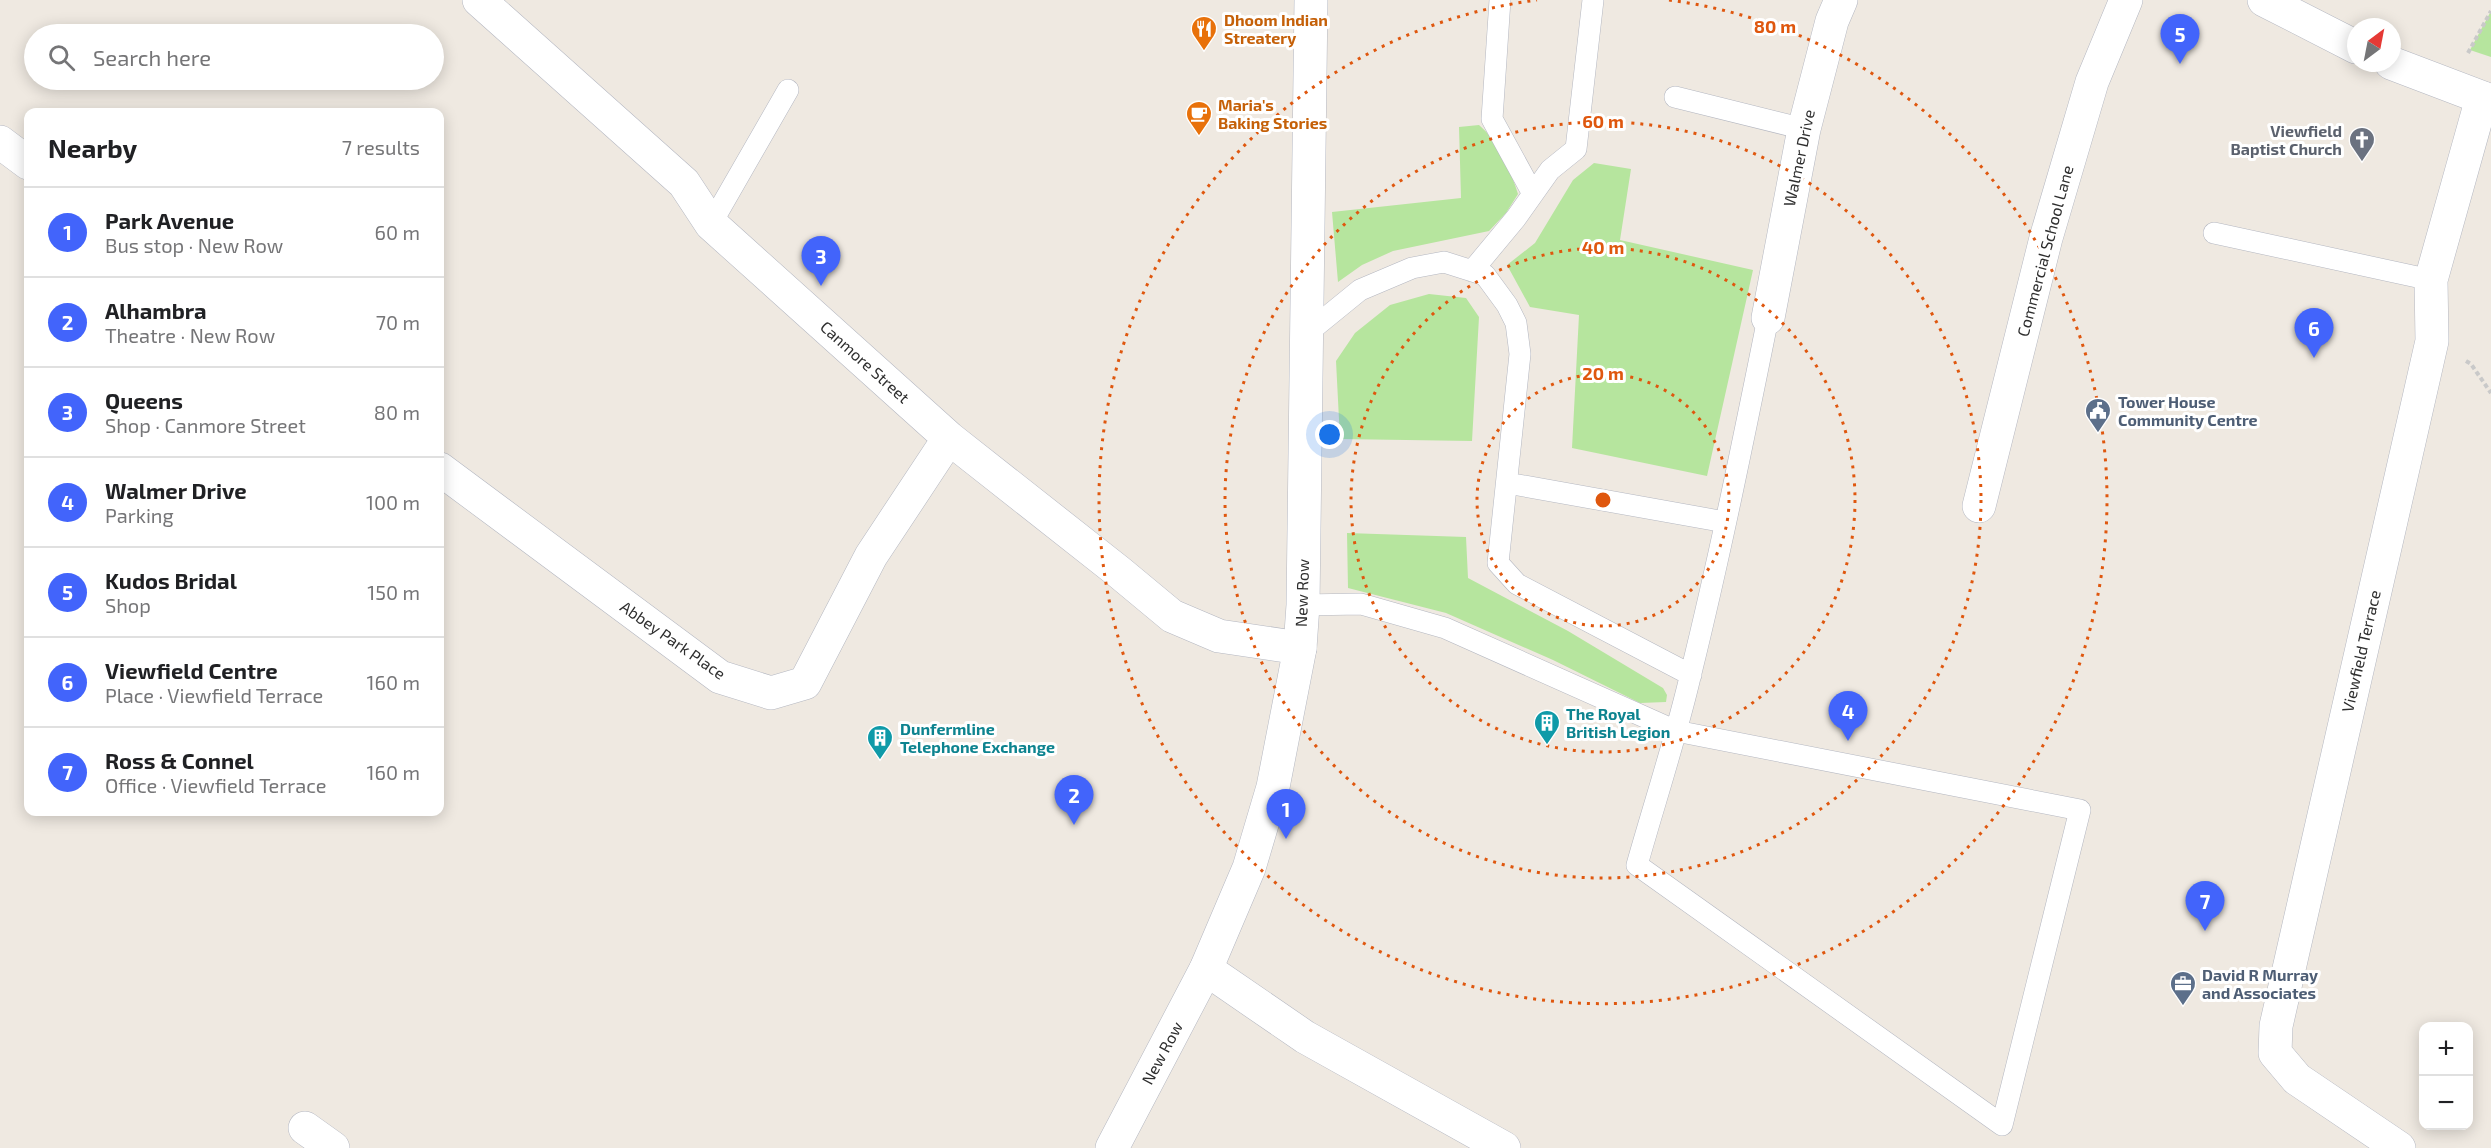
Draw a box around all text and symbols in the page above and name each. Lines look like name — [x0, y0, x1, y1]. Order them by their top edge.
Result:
place label: Dhoom Indian Streatery — [1224, 10, 1328, 48]
restaurant icon: Dhoom Indian Streatery — [1189, 14, 1219, 52]
pin: 5 — [2160, 14, 2200, 64]
text: 80 m — [1754, 15, 1796, 37]
north arrow — [2347, 18, 2401, 72]
search box — [24, 24, 444, 90]
icon: search — [45, 41, 78, 74]
text: Search here — [93, 44, 211, 70]
place label: Maria's Baking Stories — [1218, 95, 1327, 132]
cafe icon: Maria's Baking Stories — [1184, 99, 1214, 137]
street label: Walmer Drive — [1779, 108, 1818, 208]
text: 60 m — [1582, 110, 1624, 132]
place label: Viewfield Baptist Church — [2231, 121, 2342, 158]
church icon: Viewfield Baptist Church — [2347, 125, 2377, 163]
text: Nearby — [48, 132, 137, 163]
text: 7 results — [342, 135, 420, 159]
street label: Commercial School Lane — [2012, 163, 2077, 339]
text: Park Avenue — [105, 207, 234, 233]
text: 1 — [63, 220, 72, 244]
text: 60 m — [375, 220, 420, 244]
text: Bus stop · New Row — [105, 233, 283, 257]
pin: 3 — [802, 236, 840, 286]
text: 40 m — [1582, 236, 1624, 258]
text: Alhambra — [105, 297, 207, 323]
pin: 6 — [2294, 308, 2334, 358]
text: 2 — [62, 310, 73, 334]
text: 70 m — [376, 310, 420, 334]
street label: Canmore Street — [817, 317, 914, 407]
text: Theatre · New Row — [105, 323, 275, 347]
text: 20 m — [1582, 362, 1624, 384]
text: Queens — [105, 387, 183, 413]
place label: Tower House Community Centre — [2118, 392, 2258, 430]
public building icon: Tower House Community Centre — [2083, 396, 2113, 434]
text: 3 — [62, 400, 73, 424]
text: 80 m — [374, 400, 420, 424]
text: Shop · Canmore Street — [105, 413, 306, 437]
your location — [1315, 420, 1344, 449]
text: Walmer Drive — [105, 477, 247, 503]
text: 4 — [61, 490, 74, 514]
text: 100 m — [366, 490, 420, 514]
centre of rings — [1593, 490, 1613, 510]
text: Parking — [105, 503, 174, 527]
street label: New Row — [1291, 558, 1312, 627]
text: Kudos Bridal — [105, 567, 237, 593]
text: 5 — [62, 580, 73, 604]
text: 150 m — [367, 580, 420, 604]
street label: Viewfield Terrace — [2337, 588, 2384, 714]
text: Shop — [105, 593, 151, 617]
street label: Abbey Park Place — [617, 596, 729, 683]
text: Viewfield Centre — [105, 657, 278, 683]
text: 6 — [62, 670, 73, 694]
text: 160 m — [367, 670, 420, 694]
text: Place · Viewfield Terrace — [105, 683, 323, 707]
pin: 4 — [1828, 692, 1868, 741]
place label: The Royal British Legion — [1566, 704, 1670, 741]
building icon: The Royal British Legion — [1532, 708, 1562, 746]
place label: Dunfermline Telephone Exchange — [900, 719, 1055, 756]
building icon: Dunfermline Telephone Exchange — [865, 723, 895, 761]
text: Ross & Connel — [105, 747, 254, 773]
text: 7 — [62, 760, 73, 784]
text: 160 m — [367, 760, 420, 784]
text: Office · Viewfield Terrace — [105, 773, 327, 797]
pin: 2 — [1054, 776, 1094, 825]
pin: 1 — [1266, 790, 1306, 839]
pin: 7 — [2186, 882, 2224, 931]
place label: David R Murray and Associates — [2202, 965, 2318, 1002]
office icon: David R Murray and Associates — [2168, 969, 2198, 1007]
street label: New Row — [1137, 1018, 1186, 1087]
map controls — [2419, 1022, 2473, 1130]
button: + — [2419, 1022, 2473, 1076]
button: − — [2419, 1076, 2473, 1130]

